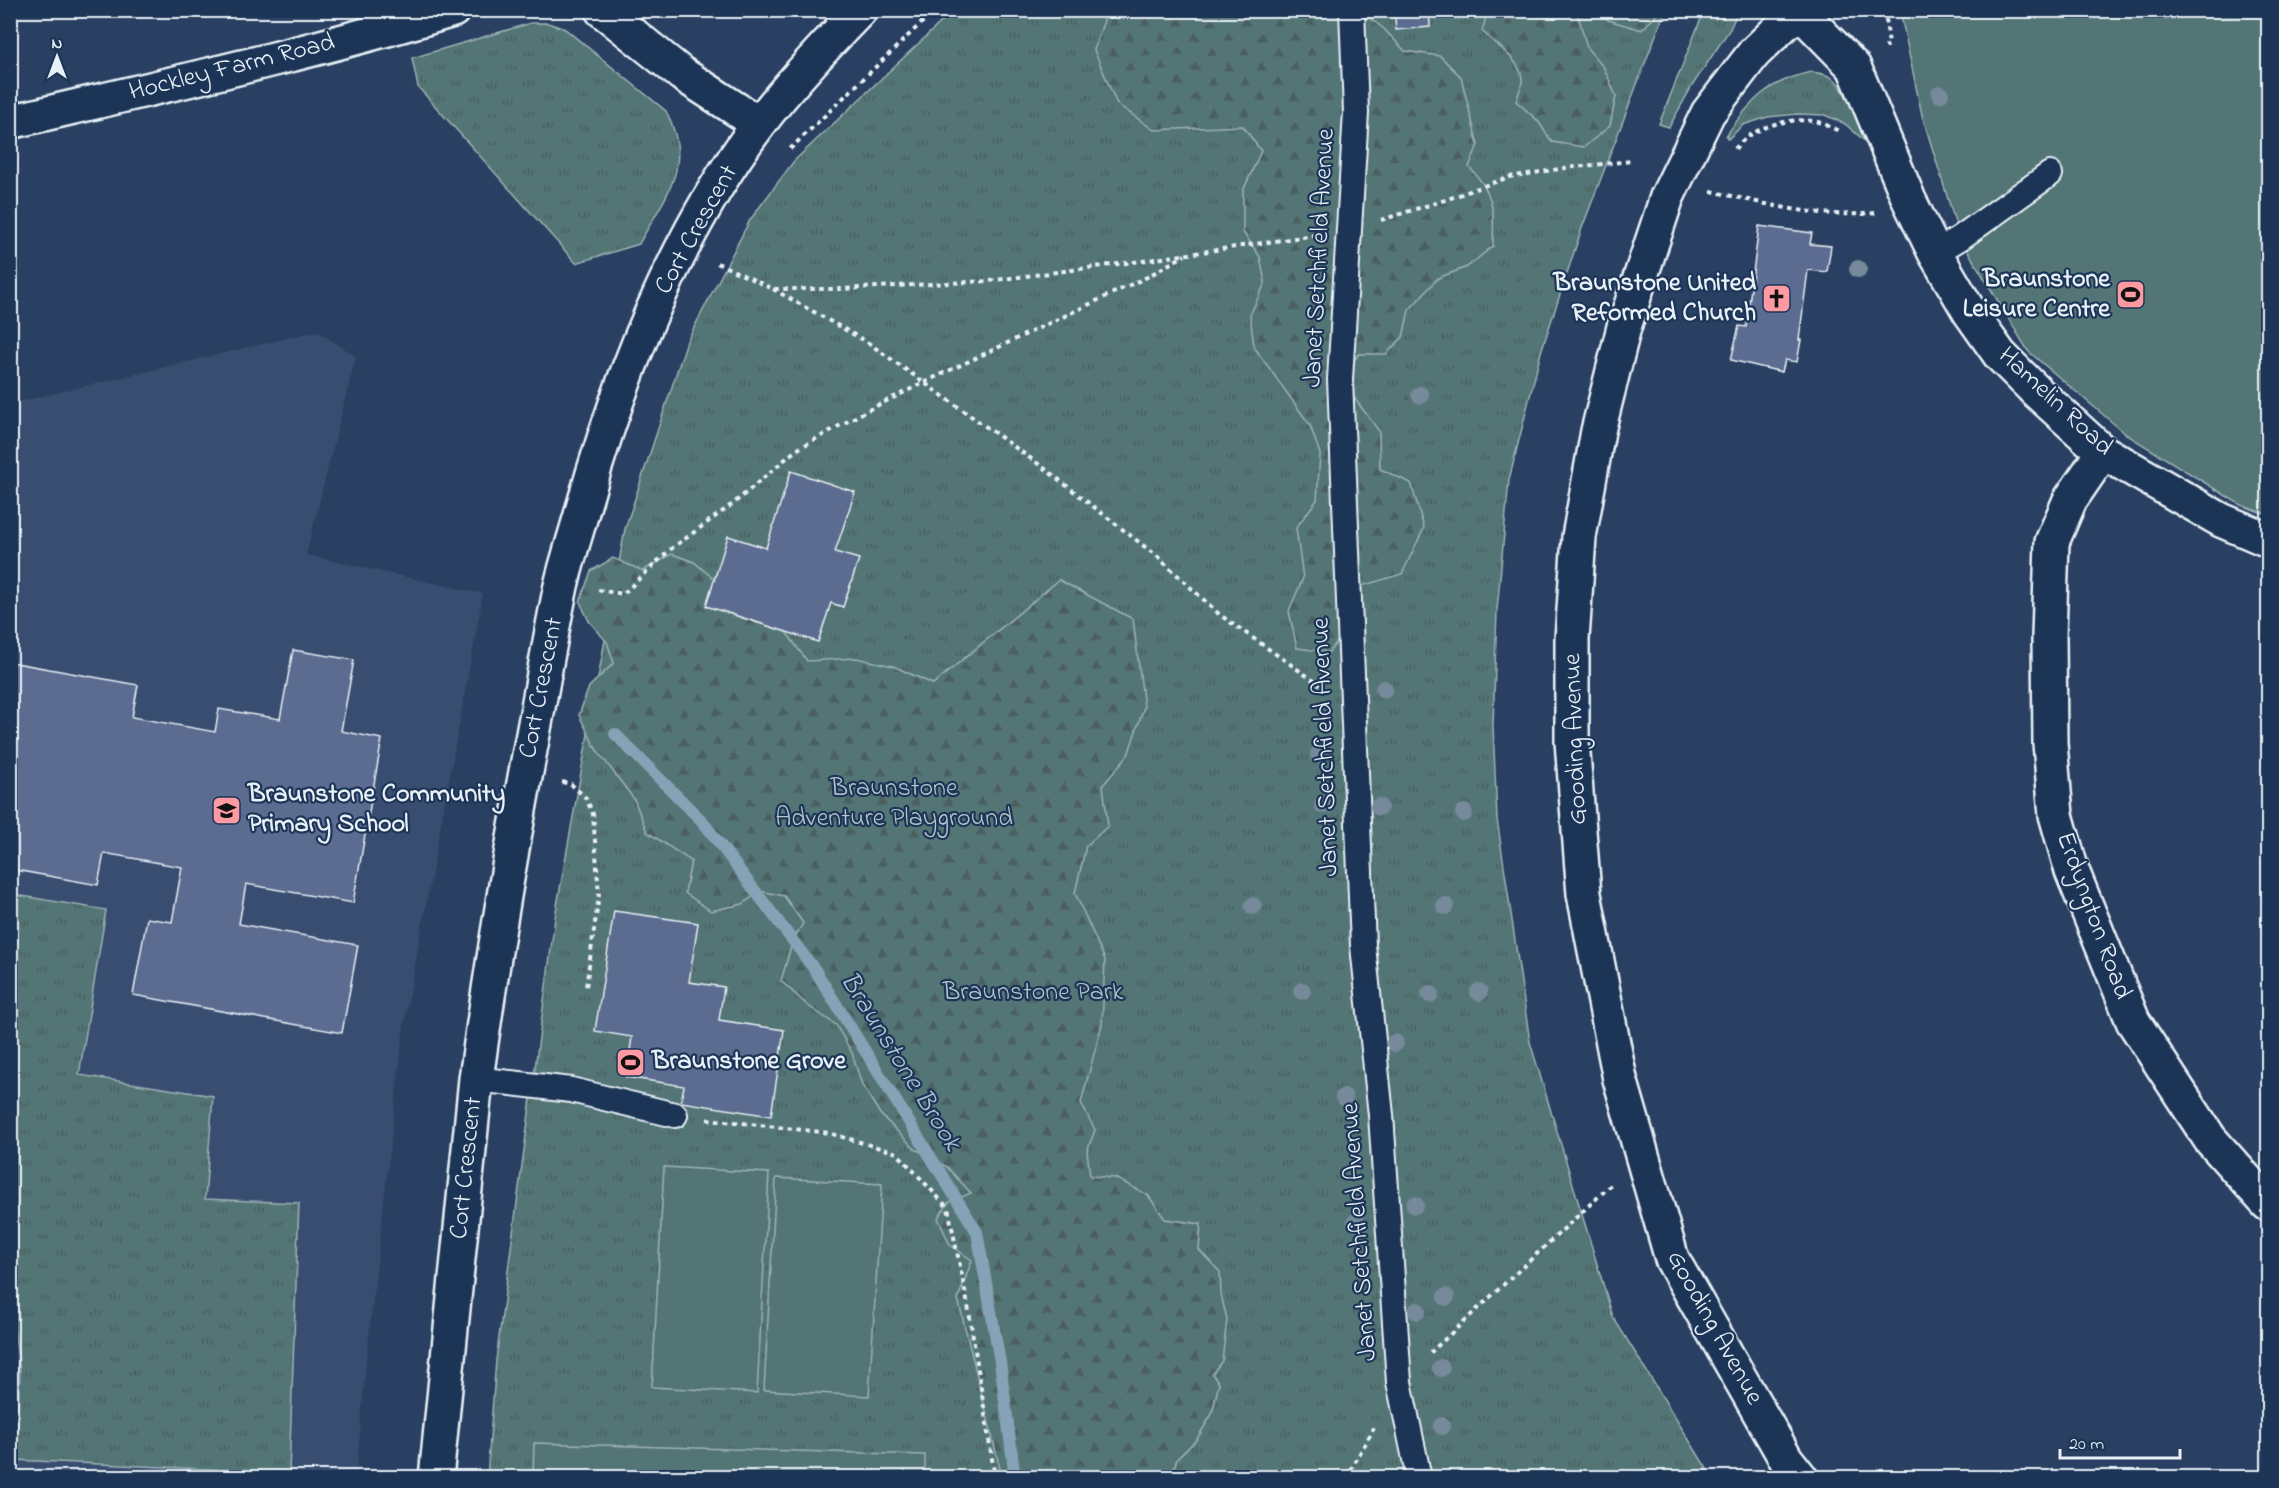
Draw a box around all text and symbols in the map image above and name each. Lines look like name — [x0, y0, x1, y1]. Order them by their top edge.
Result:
street label: Hockley Farm Road — [125, 24, 339, 112]
north arrow — [27, 27, 87, 87]
text: N — [52, 32, 63, 56]
street label: Janet Setchfield Avenue — [1294, 127, 1346, 388]
street label: Cort Crescent — [646, 158, 748, 302]
place label: Braunstone Leisure Centre — [1963, 261, 2111, 329]
place label: Braunstone United Reformed Church — [1552, 265, 1756, 333]
sports icon: Braunstone Leisure Centre — [2115, 279, 2147, 311]
church icon: Braunstone United Reformed Church — [1761, 283, 1793, 315]
street label: Hamelin Road — [1989, 338, 2122, 466]
street label: Cort Crescent — [510, 614, 574, 762]
street label: Janet Setchfield Avenue — [1302, 617, 1350, 877]
street label: Gooding Avenue — [1554, 652, 1598, 825]
park label: Braunstone Adventure Playground — [775, 770, 1013, 838]
place label: Braunstone Community Primary School — [247, 776, 505, 844]
school or university icon: Braunstone Community Primary School — [211, 794, 243, 826]
street label: Erdyngton Road — [2045, 827, 2141, 1005]
water label: Braunstone Brook — [829, 965, 971, 1160]
park label: Braunstone Park — [942, 974, 1124, 1012]
place label: Braunstone Grove — [651, 1043, 847, 1081]
sports icon: Braunstone Grove — [615, 1046, 647, 1078]
street label: Cort Crescent — [441, 1095, 493, 1241]
street label: Janet Setchfield Avenue — [1332, 1101, 1388, 1363]
street label: Gooding Avenue — [1656, 1244, 1772, 1412]
scale bar — [2060, 1422, 2180, 1460]
text: 20 m — [2069, 1432, 2104, 1458]

